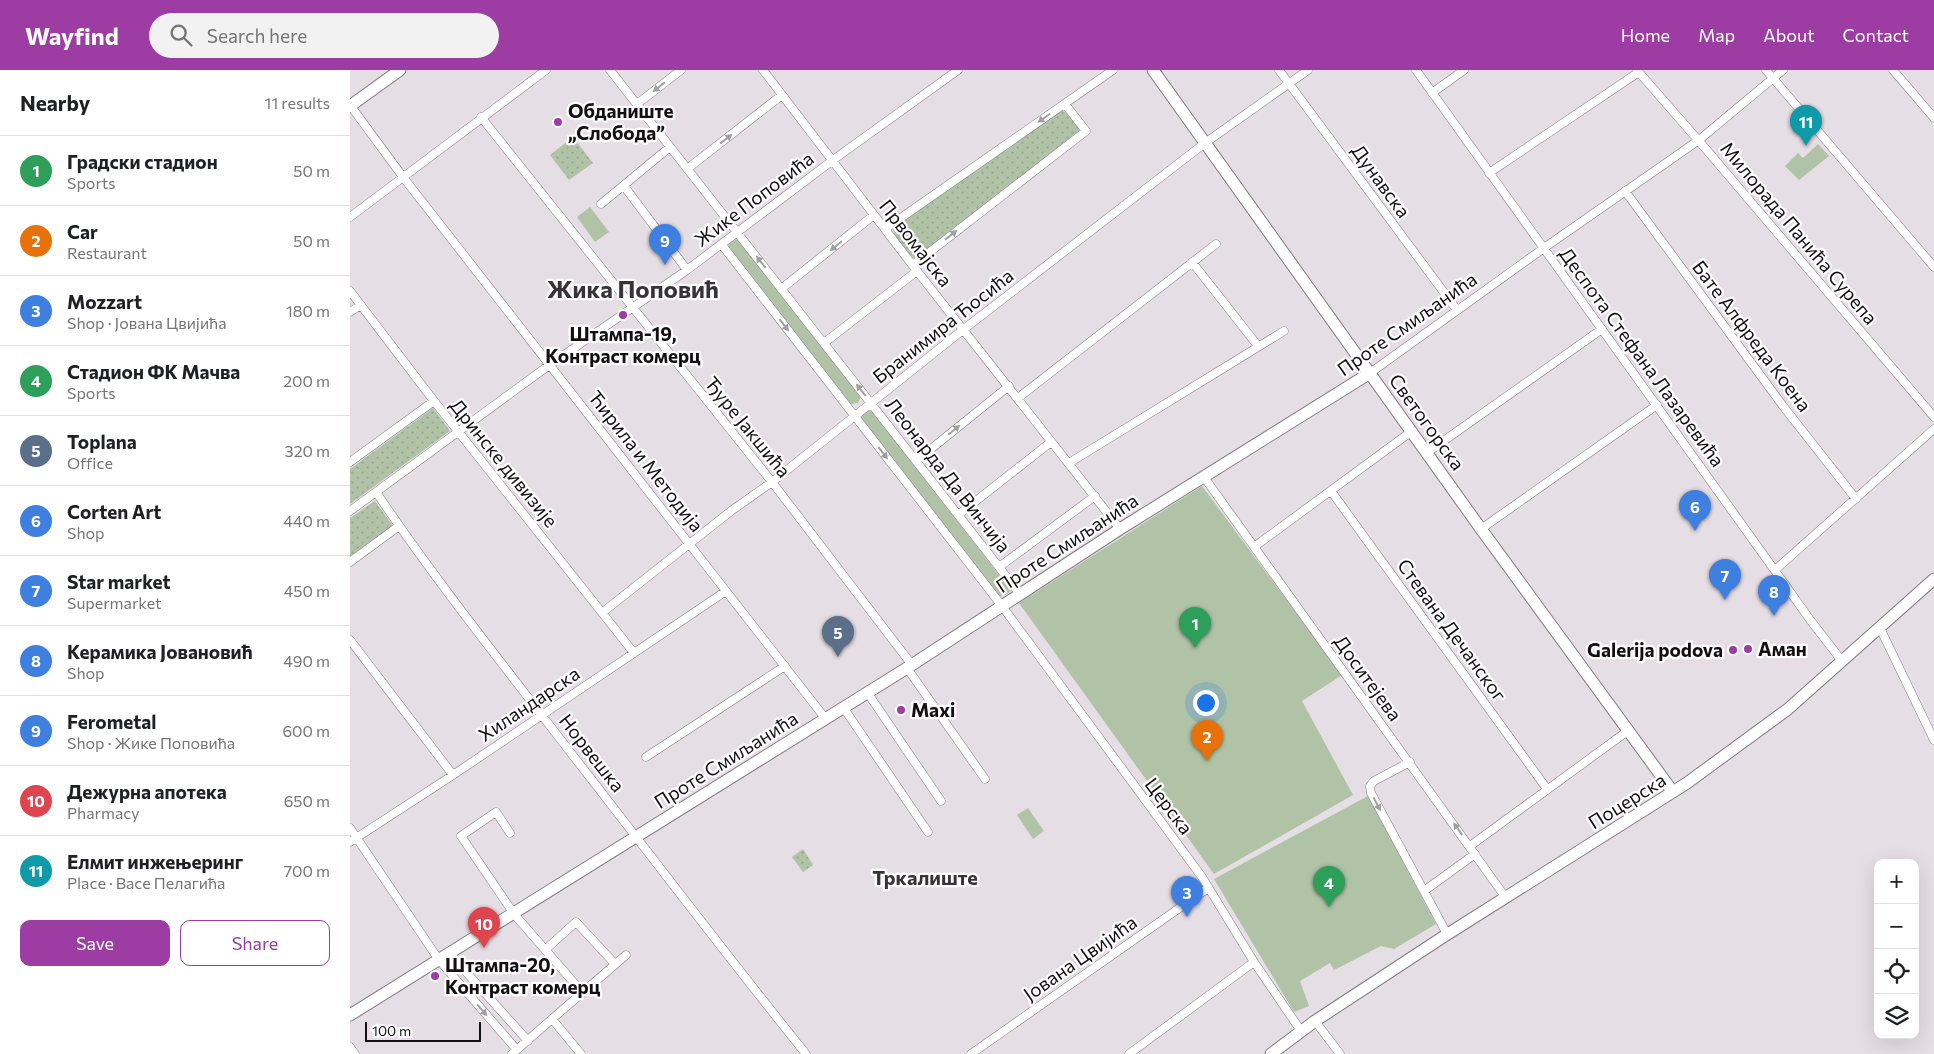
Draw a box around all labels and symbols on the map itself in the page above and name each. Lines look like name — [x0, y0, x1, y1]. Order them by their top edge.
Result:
one-way arrow — [652, 82, 666, 92]
place label: Обданиште „Слобода” — [568, 99, 674, 144]
pin: 11 — [1790, 105, 1822, 146]
one-way arrow — [1038, 113, 1051, 123]
marker: Обданиште „Слобода” — [552, 116, 564, 128]
one-way arrow — [719, 134, 732, 145]
street label: Милорада Панића Сурепа — [1716, 137, 1883, 329]
street label: Дунавска — [1347, 140, 1416, 222]
street label: Жике Поповића — [690, 146, 818, 251]
street label: Првомајска — [875, 195, 958, 291]
pin: 9 — [649, 224, 681, 265]
one-way arrow — [944, 230, 957, 241]
one-way arrow — [830, 240, 843, 251]
street label: Деспота Стефана Лазаревића — [1555, 243, 1730, 471]
one-way arrow — [755, 256, 766, 269]
street label: Бате Алфреда Коена — [1688, 256, 1817, 416]
street label: Бранимира Ћосића — [868, 264, 1018, 388]
street label: Проте Смиљанића — [1333, 267, 1481, 380]
district label: Жика Поповић — [547, 274, 719, 303]
marker: Штампа-19, Контраст комерц — [617, 309, 629, 321]
one-way arrow — [778, 318, 789, 331]
place label: Штампа-19, Контраст комерц — [545, 322, 701, 367]
street label: Светогорска — [1385, 369, 1470, 474]
street label: Ђуре Јакшића — [701, 372, 796, 482]
one-way arrow — [855, 384, 866, 397]
street label: Ћирила и Методија — [584, 385, 709, 536]
street label: Леонарда Да Винчија — [881, 393, 1016, 557]
street label: Дринске дивизије — [446, 394, 563, 531]
one-way arrow — [947, 425, 960, 436]
one-way arrow — [878, 446, 889, 459]
street label: Проте Смиљанића — [991, 488, 1142, 597]
pin: 6 — [1679, 490, 1711, 531]
street label: Стевана Дечанског — [1393, 554, 1512, 705]
pin: 7 — [1709, 559, 1741, 600]
pin: 8 — [1758, 575, 1790, 616]
pin: 1 — [1179, 607, 1211, 648]
pin: 5 — [822, 616, 854, 657]
street label: Доситејева — [1330, 630, 1407, 725]
place label: Аман — [1758, 637, 1807, 660]
place label: Galerija podova — [1587, 638, 1723, 661]
marker: Аман — [1742, 643, 1754, 655]
marker: Galerija podova — [1727, 644, 1739, 656]
street label: Хиландарска — [474, 661, 584, 746]
your location — [1193, 690, 1219, 716]
place label: Maxi — [911, 698, 955, 721]
marker: Maxi — [895, 704, 907, 716]
street label: Проте Смиљанића — [650, 706, 802, 813]
street label: Норвешка — [555, 709, 630, 796]
pin: 2 — [1191, 720, 1223, 761]
street label: Поцерска — [1584, 768, 1670, 833]
street label: Церска — [1141, 773, 1198, 839]
one-way arrow — [1373, 797, 1381, 811]
one-way arrow — [1453, 822, 1463, 836]
district label: Тркалиште — [872, 865, 978, 889]
pin: 4 — [1313, 866, 1345, 907]
pin: 3 — [1171, 876, 1203, 917]
pin: 10 — [468, 907, 500, 948]
street label: Јована Цвијића — [1019, 910, 1141, 1005]
place label: Штампа-20, Контраст комерц — [445, 953, 601, 998]
marker: Штампа-20, Контраст комерц — [429, 970, 441, 982]
one-way arrow — [477, 1003, 488, 1016]
scale bar — [365, 1019, 481, 1042]

